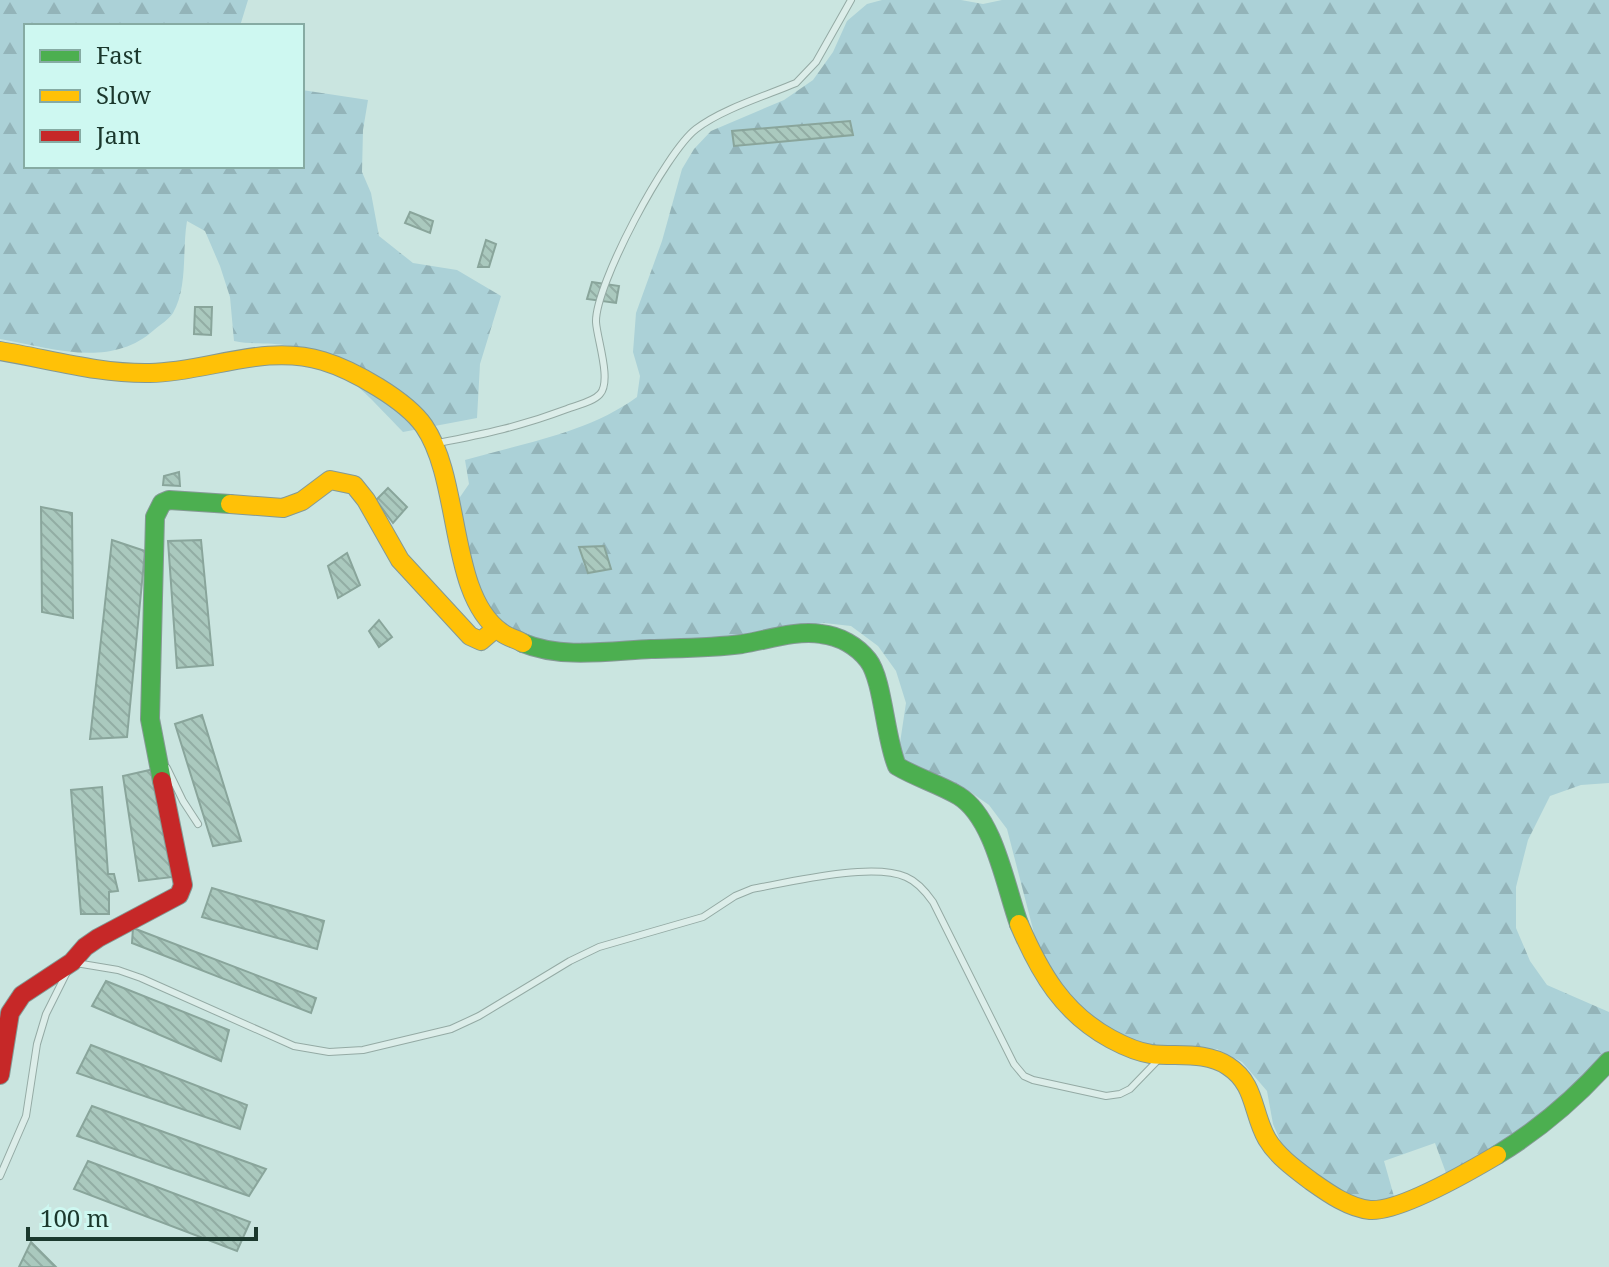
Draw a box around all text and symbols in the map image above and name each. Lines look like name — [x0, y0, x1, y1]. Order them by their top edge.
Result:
legend — [24, 24, 304, 168]
text: Fast — [96, 38, 142, 71]
text: Slow — [96, 78, 151, 111]
text: Jam — [95, 118, 141, 151]
scale bar — [28, 1191, 256, 1241]
text: 100 m — [40, 1201, 109, 1234]

